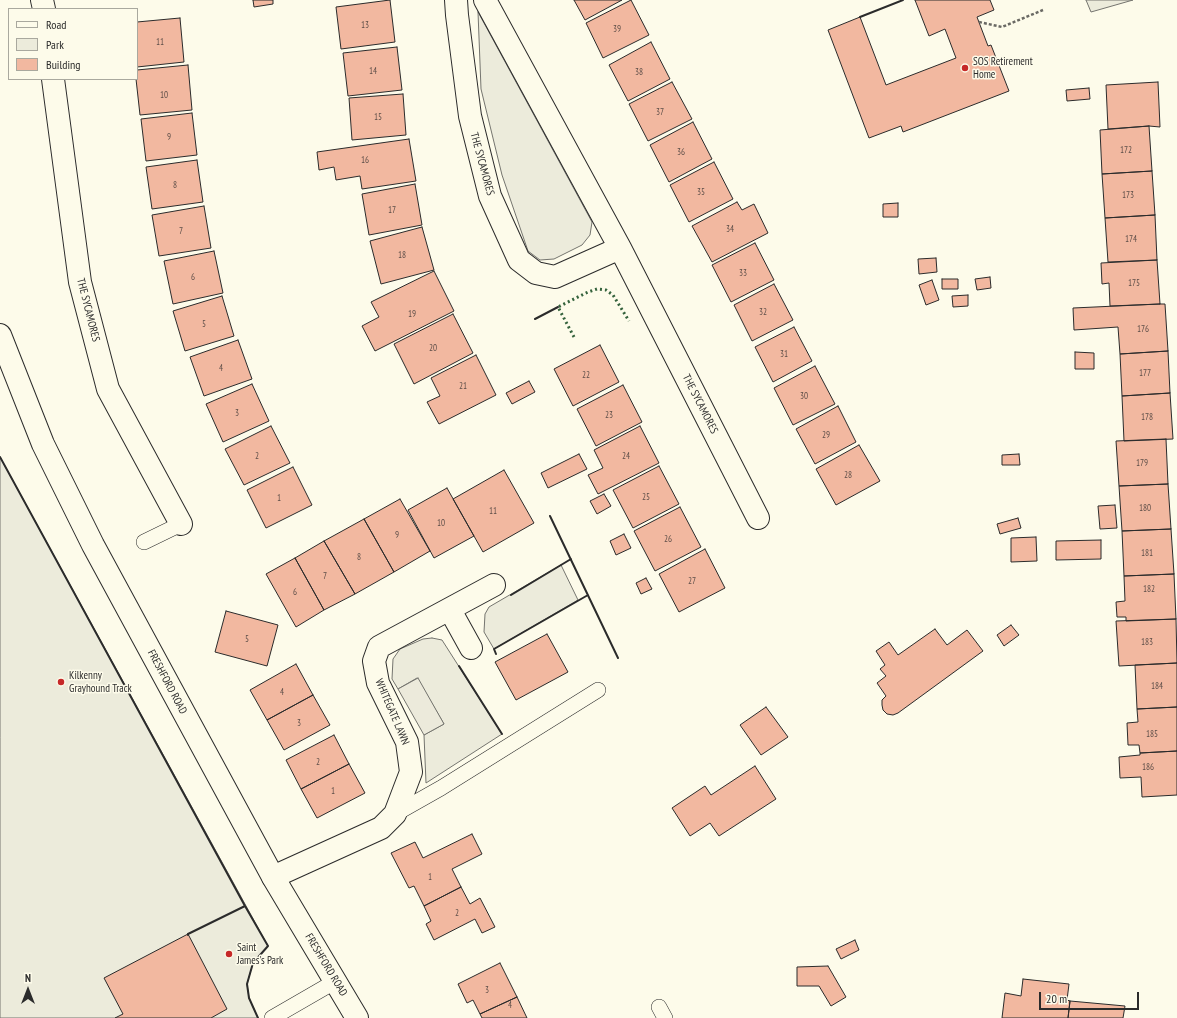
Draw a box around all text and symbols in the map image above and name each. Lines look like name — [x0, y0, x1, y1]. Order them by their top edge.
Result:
legend — [8, 8, 138, 80]
text: Road — [46, 17, 66, 32]
house number: 13 — [361, 20, 369, 30]
house number: 39 — [613, 24, 621, 34]
text: Park — [46, 37, 64, 52]
house number: 11 — [156, 37, 164, 47]
place label: SOS Retirement Home — [973, 55, 1033, 81]
text: Building — [46, 57, 81, 72]
marker: SOS Retirement Home — [960, 63, 970, 73]
house number: 14 — [369, 66, 377, 76]
house number: 38 — [635, 67, 643, 77]
house number: 10 — [160, 90, 168, 100]
house number: 37 — [656, 107, 664, 117]
house number: 15 — [374, 112, 382, 122]
street label: THE SYCAMORES — [467, 131, 497, 197]
house number: 9 — [167, 132, 171, 142]
house number: 172 — [1120, 145, 1132, 155]
house number: 36 — [677, 147, 685, 157]
house number: 16 — [361, 155, 369, 165]
house number: 8 — [173, 180, 177, 190]
house number: 35 — [697, 187, 705, 197]
house number: 173 — [1122, 190, 1134, 200]
house number: 17 — [388, 205, 396, 215]
house number: 34 — [726, 224, 734, 234]
house number: 7 — [179, 226, 183, 236]
house number: 174 — [1125, 234, 1137, 244]
house number: 18 — [398, 250, 406, 260]
house number: 33 — [739, 268, 747, 278]
house number: 6 — [191, 272, 195, 282]
street label: THE SYCAMORES — [74, 277, 102, 343]
house number: 175 — [1128, 278, 1140, 288]
house number: 32 — [759, 307, 767, 317]
house number: 19 — [408, 309, 416, 319]
house number: 5 — [202, 319, 206, 329]
house number: 176 — [1137, 324, 1149, 334]
house number: 20 — [429, 343, 437, 353]
house number: 31 — [780, 349, 788, 359]
house number: 4 — [219, 363, 223, 373]
house number: 177 — [1139, 368, 1151, 378]
house number: 22 — [582, 370, 590, 380]
street label: THE SYCAMORES — [679, 372, 721, 436]
house number: 21 — [459, 381, 467, 391]
house number: 30 — [800, 391, 808, 401]
house number: 3 — [235, 408, 239, 418]
house number: 23 — [605, 410, 613, 420]
house number: 178 — [1141, 412, 1153, 422]
house number: 29 — [822, 430, 830, 440]
house number: 2 — [255, 451, 259, 461]
house number: 24 — [622, 451, 630, 461]
house number: 179 — [1136, 458, 1148, 468]
house number: 28 — [844, 470, 852, 480]
house number: 25 — [642, 492, 650, 502]
house number: 1 — [277, 493, 281, 503]
house number: 180 — [1139, 503, 1151, 513]
house number: 11 — [489, 506, 497, 516]
house number: 10 — [437, 518, 445, 528]
house number: 9 — [395, 530, 399, 540]
house number: 26 — [664, 534, 672, 544]
house number: 181 — [1141, 548, 1153, 558]
house number: 8 — [357, 552, 361, 562]
house number: 7 — [323, 571, 327, 581]
house number: 27 — [688, 576, 696, 586]
house number: 182 — [1143, 584, 1155, 594]
house number: 6 — [293, 587, 297, 597]
house number: 5 — [245, 634, 249, 644]
house number: 183 — [1141, 637, 1153, 647]
street label: FRESHFORD ROAD — [145, 648, 189, 716]
place label: Kilkenny Grayhound Track — [69, 669, 132, 695]
marker: Kilkenny Grayhound Track — [56, 677, 66, 687]
street label: WHITEGATE LAWN — [372, 677, 412, 747]
house number: 184 — [1151, 681, 1163, 691]
house number: 4 — [280, 687, 284, 697]
house number: 3 — [297, 718, 301, 728]
house number: 185 — [1146, 729, 1158, 739]
house number: 2 — [316, 757, 320, 767]
house number: 186 — [1142, 762, 1154, 772]
house number: 1 — [331, 786, 335, 796]
house number: 1 — [428, 872, 432, 882]
house number: 2 — [455, 908, 459, 918]
street label: FRESHFORD ROAD — [302, 931, 350, 999]
place label: Saint James's Park — [237, 941, 283, 967]
marker: Saint James's Park — [224, 949, 234, 959]
north arrow — [8, 970, 48, 1010]
text: N — [25, 971, 31, 985]
scale bar — [1041, 984, 1141, 1010]
house number: 3 — [485, 985, 489, 995]
text: 20 m — [1046, 991, 1067, 1006]
house number: 4 — [508, 1000, 512, 1010]

